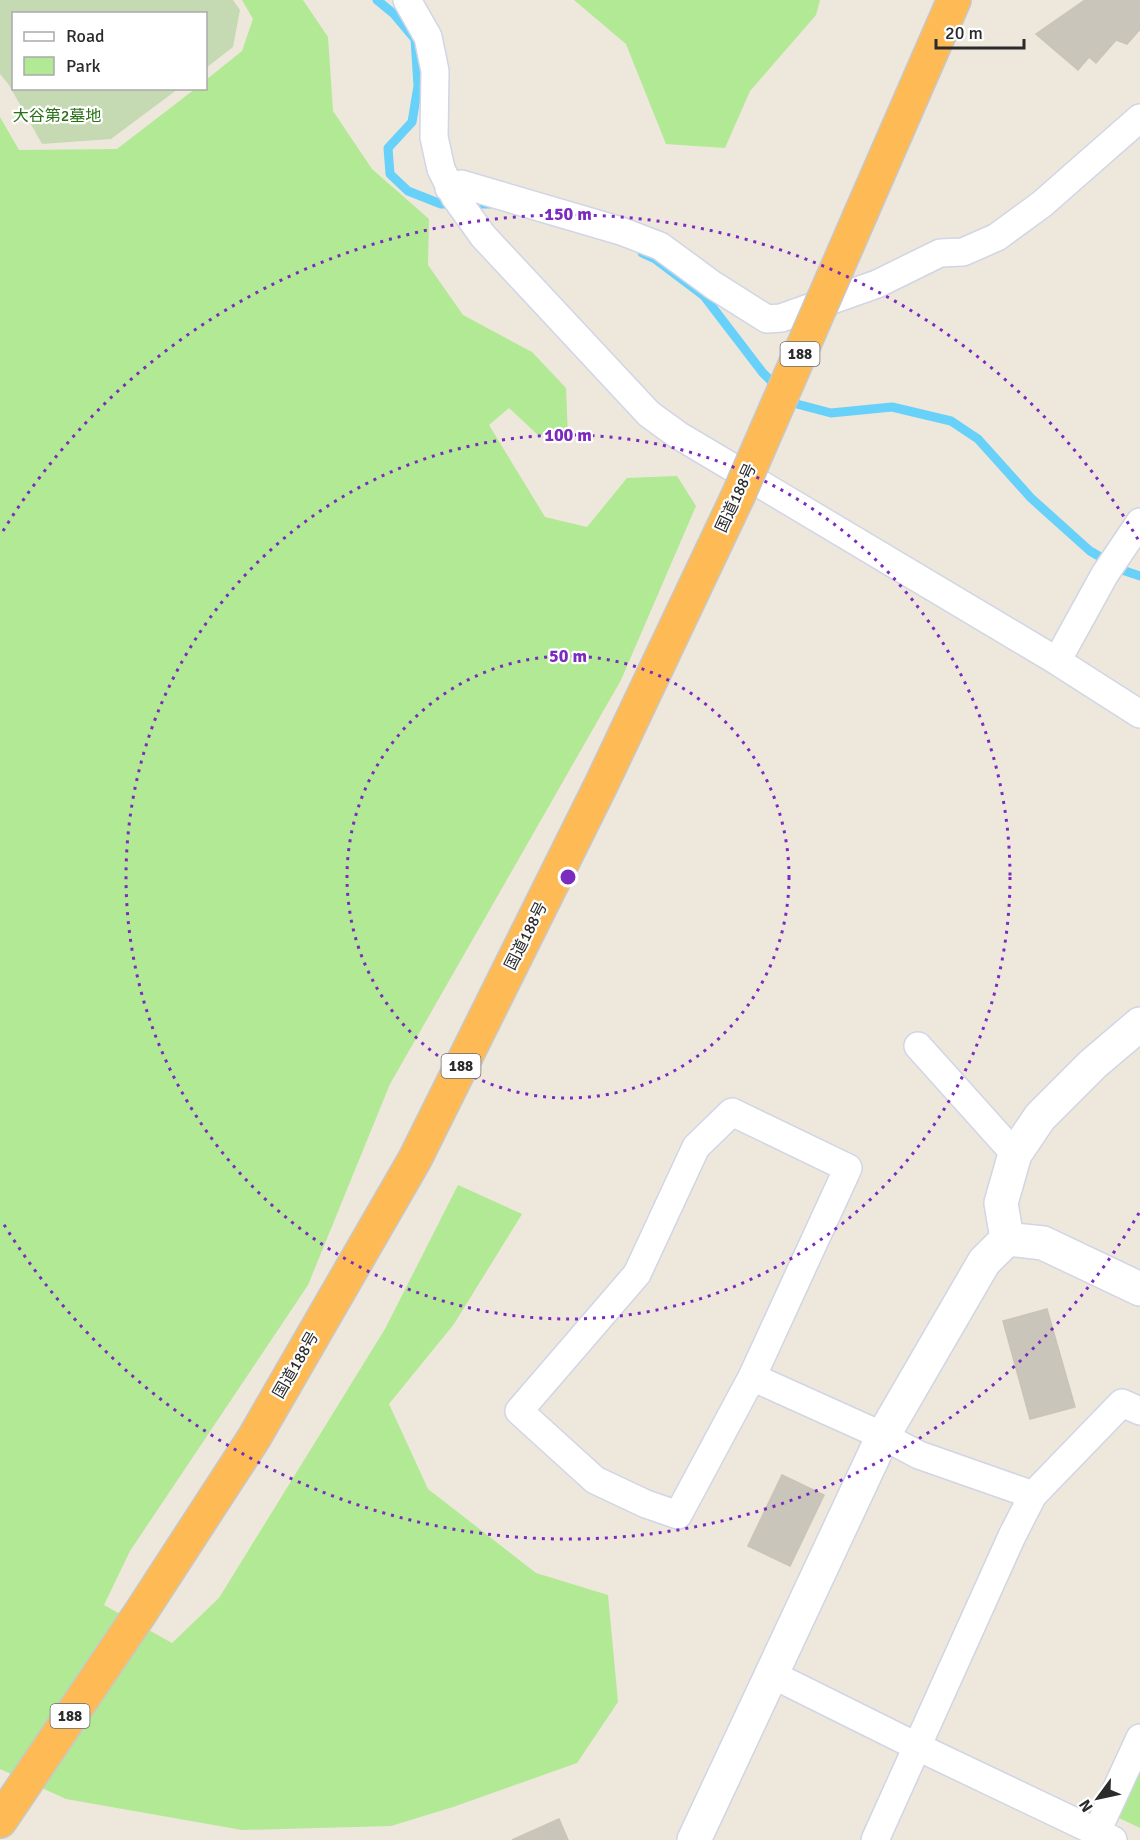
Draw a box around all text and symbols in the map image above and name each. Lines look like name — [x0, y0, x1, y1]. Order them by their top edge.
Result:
legend — [12, 12, 207, 90]
scale bar — [936, 12, 1024, 50]
text: 20 m — [945, 22, 983, 44]
text: Road — [66, 25, 105, 47]
text: Park — [66, 55, 101, 77]
park label: 大谷第2墓地 — [13, 106, 101, 126]
text: 150 m — [544, 203, 592, 225]
road number: 188 — [780, 342, 820, 366]
text: 100 m — [544, 424, 592, 446]
street label: 国道188号 — [711, 460, 761, 536]
text: 50 m — [549, 645, 587, 667]
centre of rings — [558, 867, 578, 887]
street label: 国道188号 — [500, 899, 552, 973]
road number: 188 — [442, 1054, 480, 1078]
street label: 国道188号 — [269, 1328, 323, 1402]
road number: 188 — [50, 1704, 90, 1728]
north arrow — [1068, 1768, 1128, 1828]
text: N — [1075, 1796, 1098, 1816]

